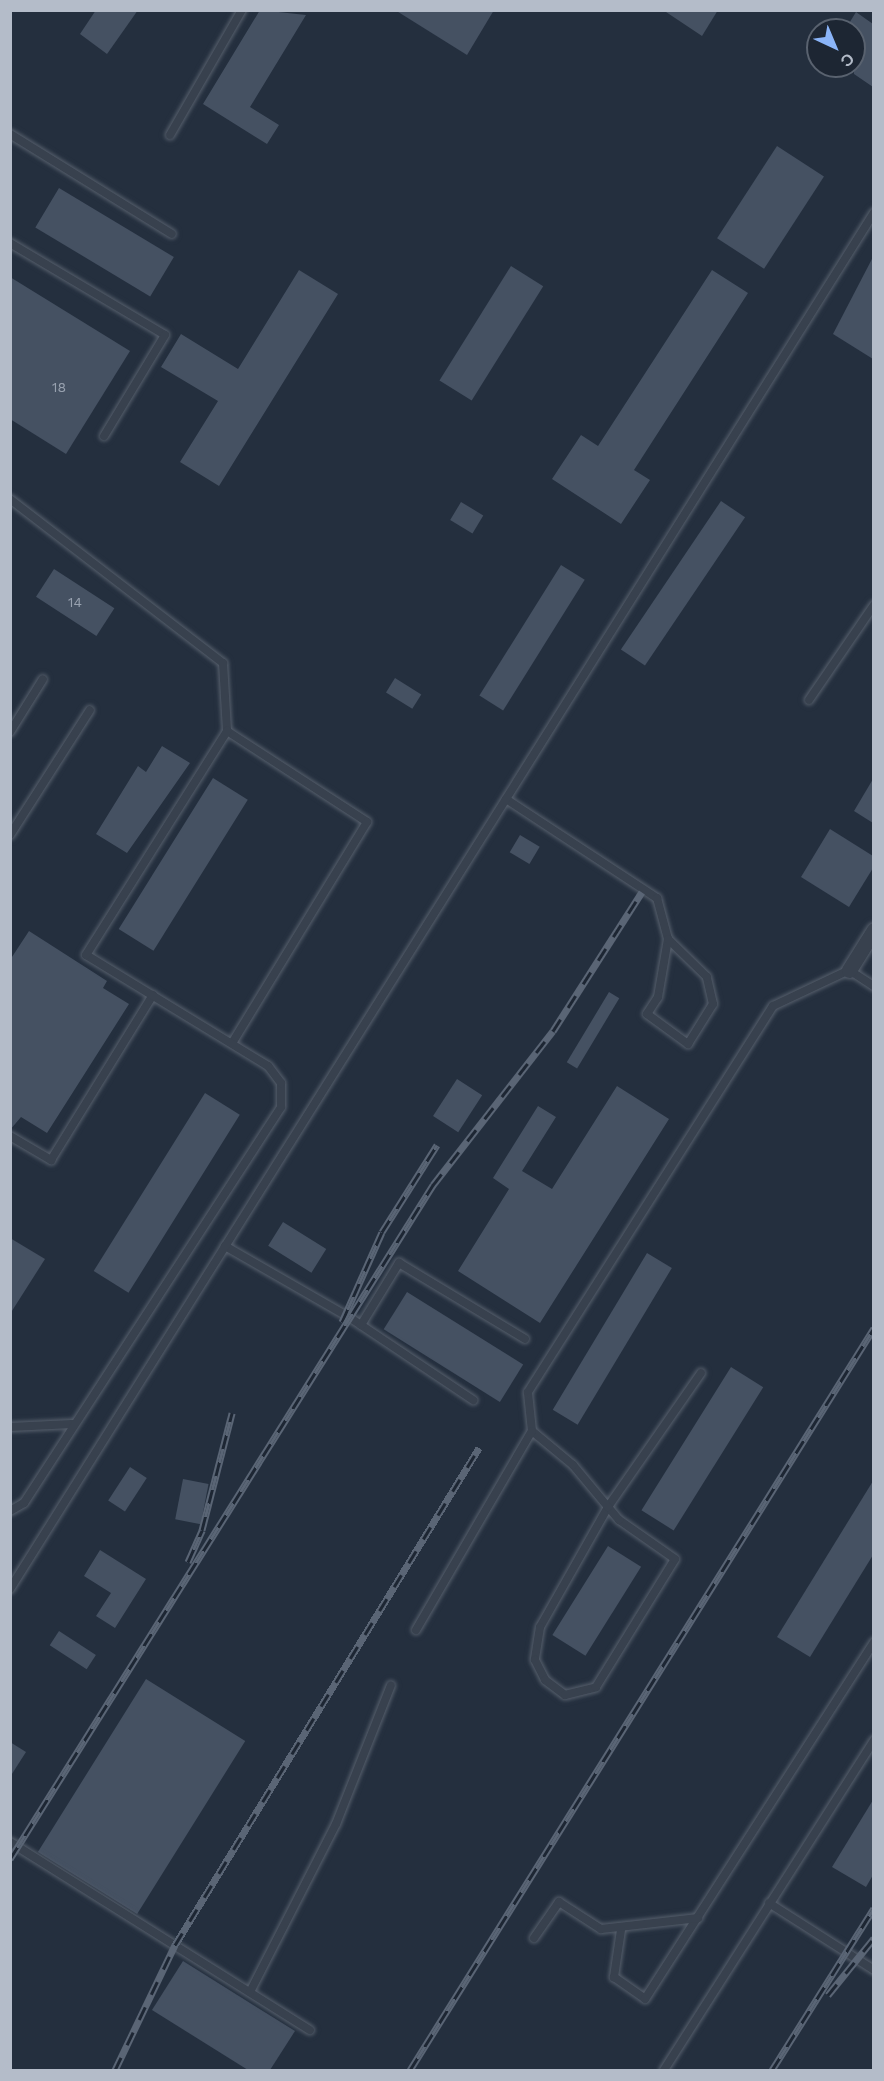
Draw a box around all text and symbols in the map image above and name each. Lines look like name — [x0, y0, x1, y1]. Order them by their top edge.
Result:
north arrow — [806, 18, 866, 78]
text: С — [837, 49, 858, 71]
house number: 18 — [52, 379, 66, 395]
house number: 14 — [68, 594, 82, 610]

